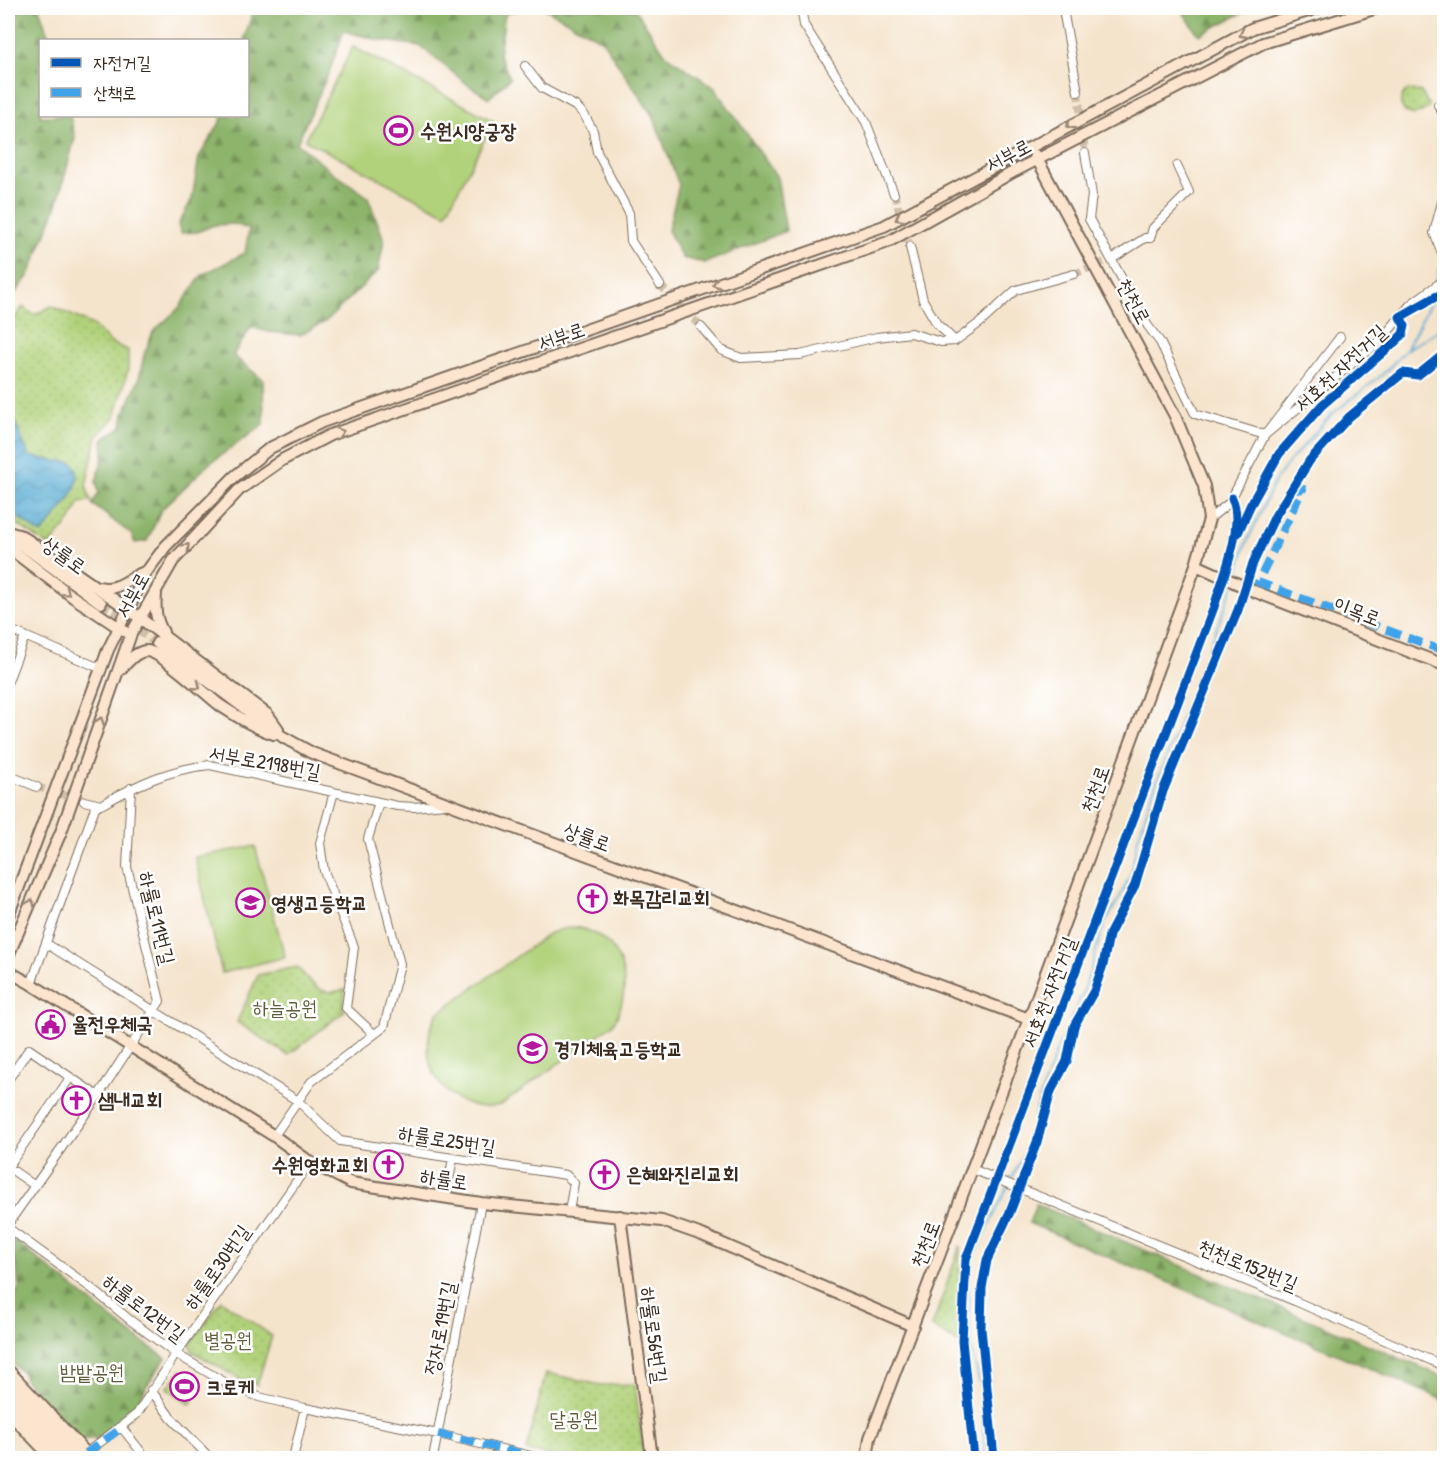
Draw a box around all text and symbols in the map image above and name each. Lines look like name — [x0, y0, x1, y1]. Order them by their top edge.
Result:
one-way arrow — [1239, 27, 1249, 38]
legend — [39, 39, 249, 117]
text: 자전거길 — [93, 50, 151, 75]
text: 산책로 — [93, 80, 136, 105]
sports icon: 수원시양궁장 — [383, 115, 415, 147]
place label: 수원시양궁장 — [420, 117, 517, 144]
one-way arrow — [1066, 118, 1077, 129]
street label: 서부로 — [980, 131, 1035, 178]
one-way arrow — [895, 211, 905, 222]
street label: 천천로 — [1111, 273, 1158, 328]
one-way arrow — [711, 277, 722, 290]
street label: 서부로 — [534, 315, 588, 356]
street label: 서호천 자전거길 — [1288, 318, 1392, 417]
one-way arrow — [334, 426, 345, 439]
street label: 상률로 — [37, 529, 92, 580]
one-way arrow — [179, 543, 190, 554]
street label: 서부로 — [108, 567, 155, 622]
one-way arrow — [60, 584, 71, 595]
street label: 이목로 — [1330, 589, 1385, 632]
one-way arrow — [190, 679, 201, 690]
one-way arrow — [93, 716, 106, 727]
street label: 서부로2198번길 — [207, 738, 323, 785]
street label: 천천로 — [1074, 762, 1115, 816]
street label: 상률로 — [560, 816, 614, 857]
street label: 하률로11번길 — [133, 869, 182, 967]
church icon: 화목감리교회 — [576, 882, 608, 914]
place label: 화목감리교회 — [613, 884, 710, 911]
school or university icon: 영생고등학교 — [234, 887, 266, 919]
place label: 영생고등학교 — [271, 889, 368, 916]
one-way arrow — [24, 898, 36, 909]
street label: 서호천 자전거길 — [1015, 932, 1082, 1051]
park label: 하늘공원 — [253, 994, 317, 1021]
public building icon: 율전우체국 — [35, 1008, 67, 1040]
place label: 율전우체국 — [72, 1010, 152, 1037]
school or university icon: 경기체육고등학교 — [517, 1033, 549, 1065]
place label: 경기체육고등학교 — [554, 1035, 683, 1062]
church icon: 샘내교회 — [61, 1084, 93, 1116]
place label: 샘내교회 — [97, 1086, 162, 1113]
street label: 하률로25번길 — [396, 1118, 498, 1161]
church icon: 수원영화교회 — [373, 1149, 405, 1181]
place label: 수원영화교회 — [271, 1151, 368, 1178]
church icon: 은혜와진리교회 — [589, 1158, 621, 1190]
place label: 은혜와진리교회 — [626, 1160, 739, 1187]
street label: 하률로 — [418, 1161, 470, 1196]
street label: 천천로 — [903, 1216, 946, 1271]
street label: 하률로30번길 — [177, 1219, 256, 1315]
street label: 천천로152번길 — [1194, 1232, 1302, 1297]
street label: 하률로12번길 — [97, 1268, 191, 1348]
street label: 정자로19번길 — [417, 1279, 462, 1377]
street label: 하률로56번길 — [634, 1285, 675, 1385]
park label: 별공원 — [204, 1326, 252, 1353]
park label: 밤밭공원 — [60, 1358, 124, 1385]
sports icon: 크로케 — [169, 1371, 201, 1403]
place label: 크로케 — [206, 1373, 254, 1400]
park label: 달공원 — [550, 1405, 598, 1432]

